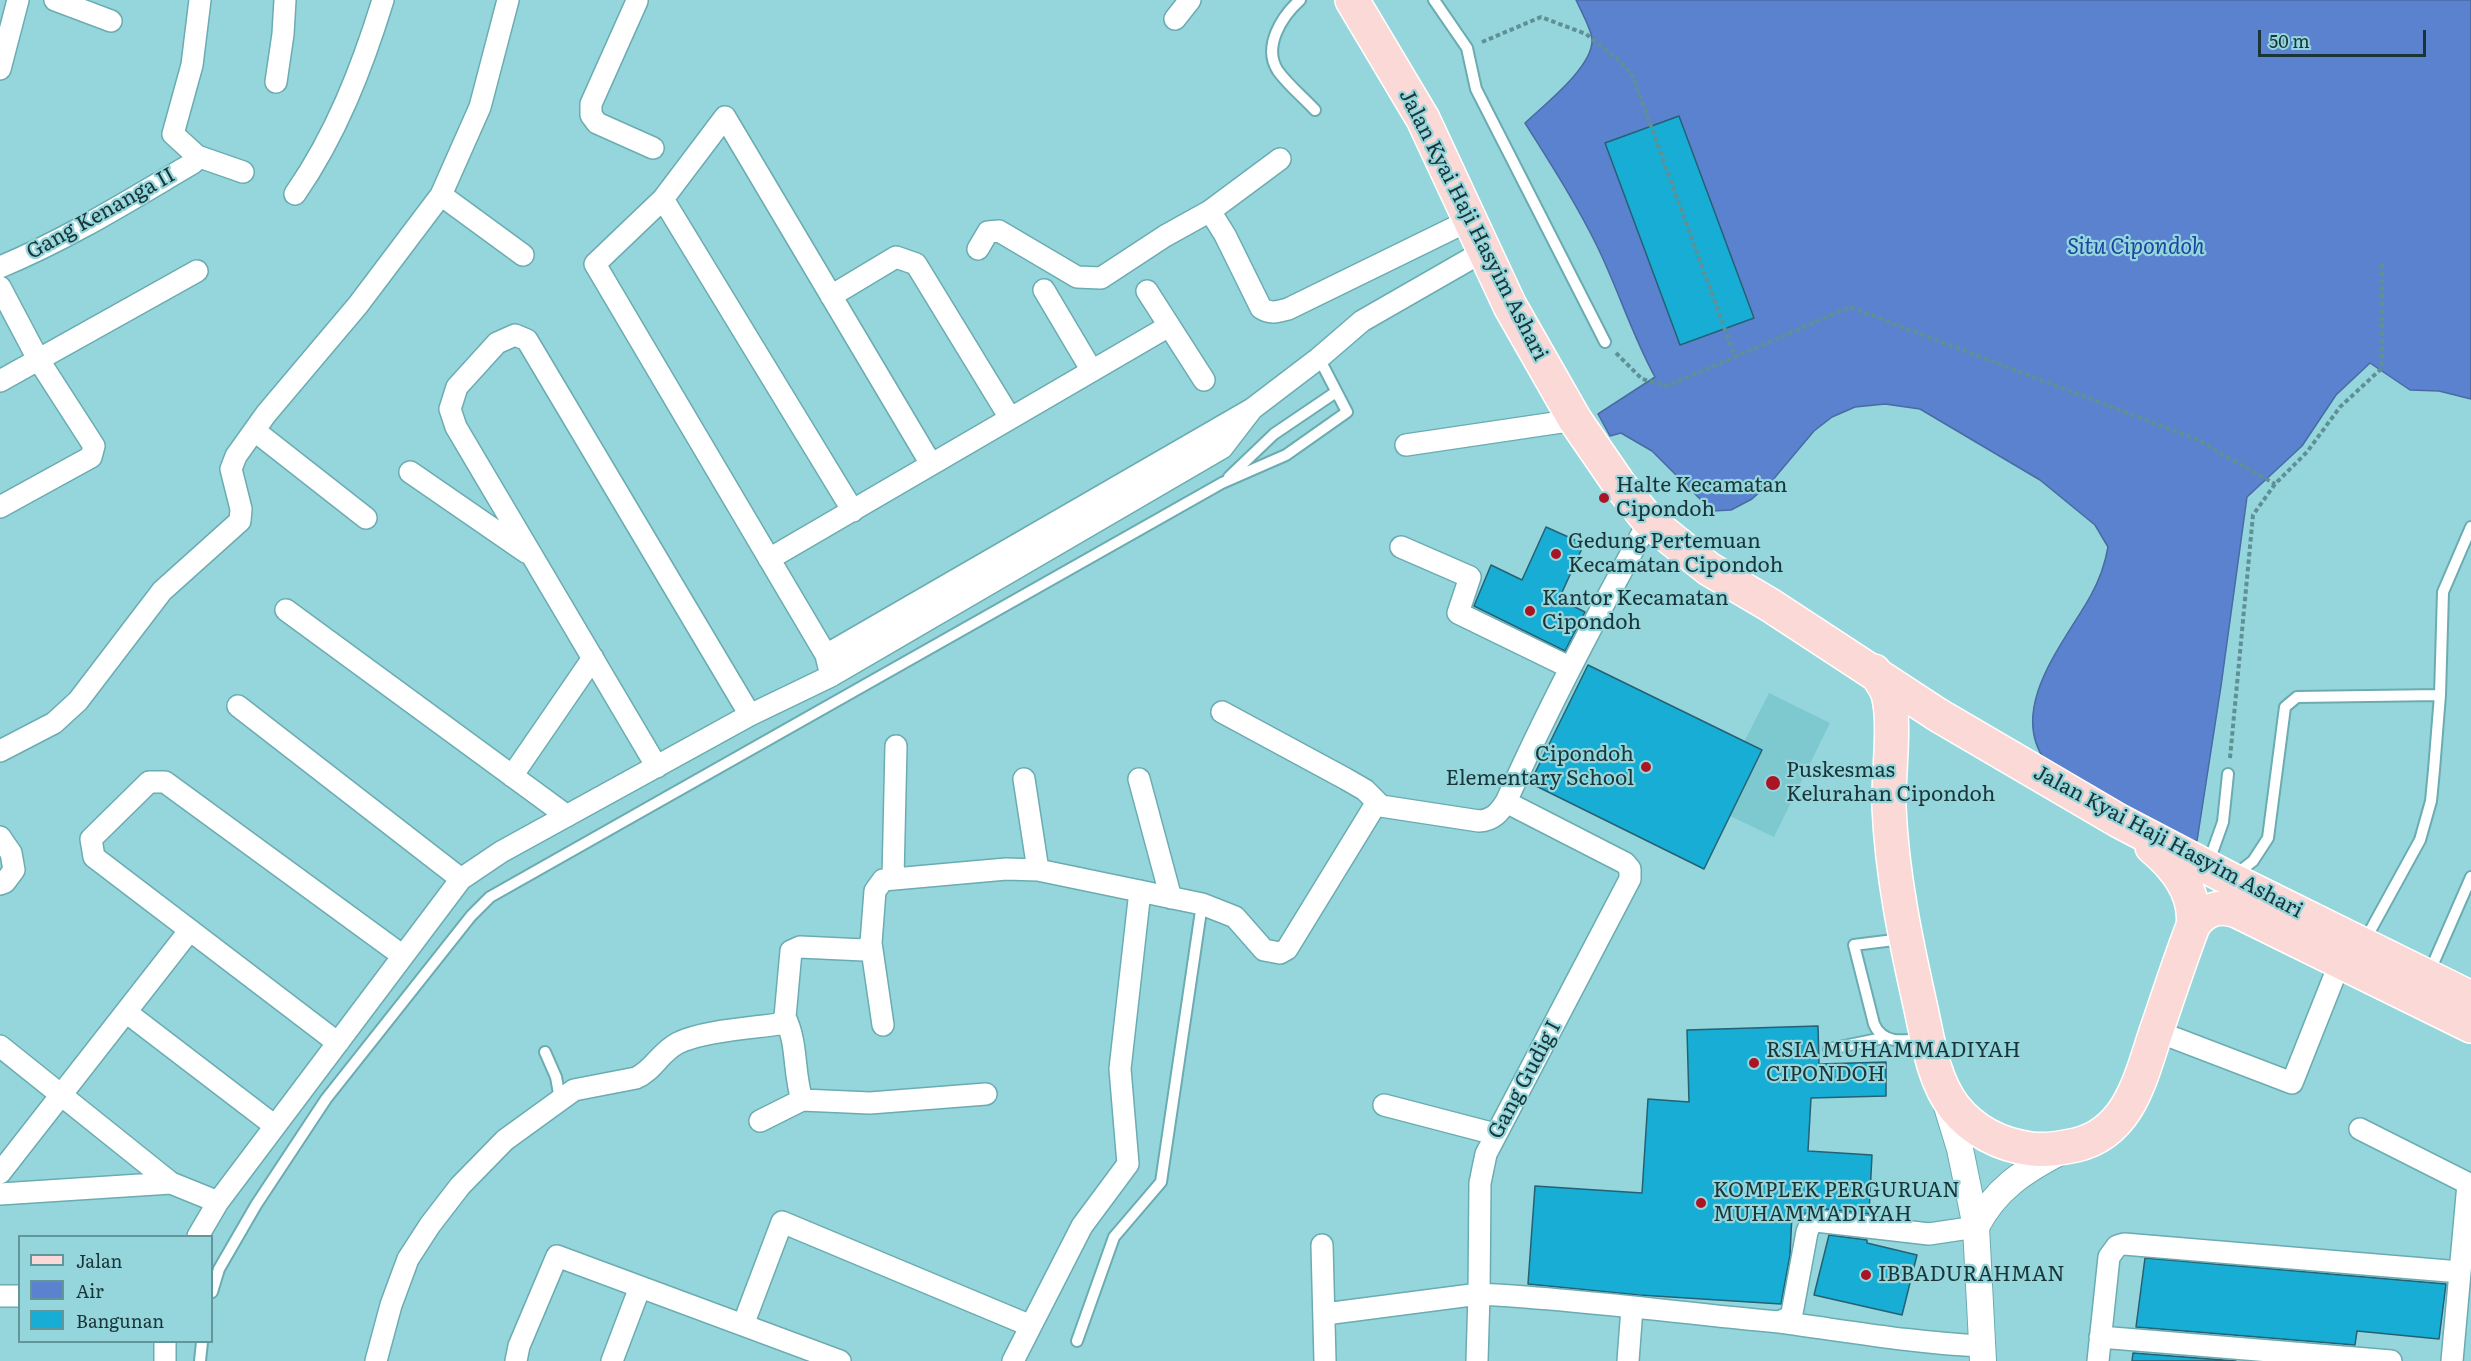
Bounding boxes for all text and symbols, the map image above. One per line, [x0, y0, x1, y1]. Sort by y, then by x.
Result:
scale bar [2261, 18, 2429, 56]
text: 50 m [2269, 27, 2310, 54]
street label: Jalan Kyai Haji Hasyim Ashari [1393, 85, 1553, 365]
street label: Gang Kenanga II [22, 163, 180, 265]
water label: Situ Cipondoh [2067, 235, 2205, 261]
place label: Halte Kecamatan Cipondoh [1616, 473, 1787, 523]
marker: Halte Kecamatan Cipondoh [1597, 491, 1611, 505]
place label: Gedung Pertemuan Kecamatan Cipondoh [1568, 529, 1783, 579]
marker: Gedung Pertemuan Kecamatan Cipondoh [1549, 547, 1563, 561]
place label: Kantor Kecamatan Cipondoh [1542, 586, 1729, 636]
marker: Kantor Kecamatan Cipondoh [1523, 604, 1537, 618]
place label: Cipondoh Elementary School [1445, 742, 1634, 792]
place label: Puskesmas Kelurahan Cipondoh [1786, 758, 1995, 808]
marker: Cipondoh Elementary School [1639, 760, 1653, 774]
street label: Jalan Kyai Haji Hasyim Ashari [2029, 760, 2307, 924]
marker: Puskesmas Kelurahan Cipondoh [1764, 774, 1782, 792]
street label: Gang Gudig I [1483, 1017, 1567, 1143]
place label: RSIA MUHAMMADIYAH CIPONDOH [1766, 1038, 2021, 1088]
marker: RSIA MUHAMMADIYAH CIPONDOH [1747, 1056, 1761, 1070]
place label: KOMPLEK PERGURUAN MUHAMMADIYAH [1713, 1178, 1960, 1228]
marker: KOMPLEK PERGURUAN MUHAMMADIYAH [1694, 1196, 1708, 1210]
legend [18, 1235, 213, 1343]
text: Jalan [76, 1247, 122, 1274]
place label: IBBADURAHMAN [1878, 1262, 2065, 1288]
marker: IBBADURAHMAN [1859, 1268, 1873, 1282]
text: Air [76, 1277, 104, 1304]
text: Bangunan [76, 1307, 164, 1334]

